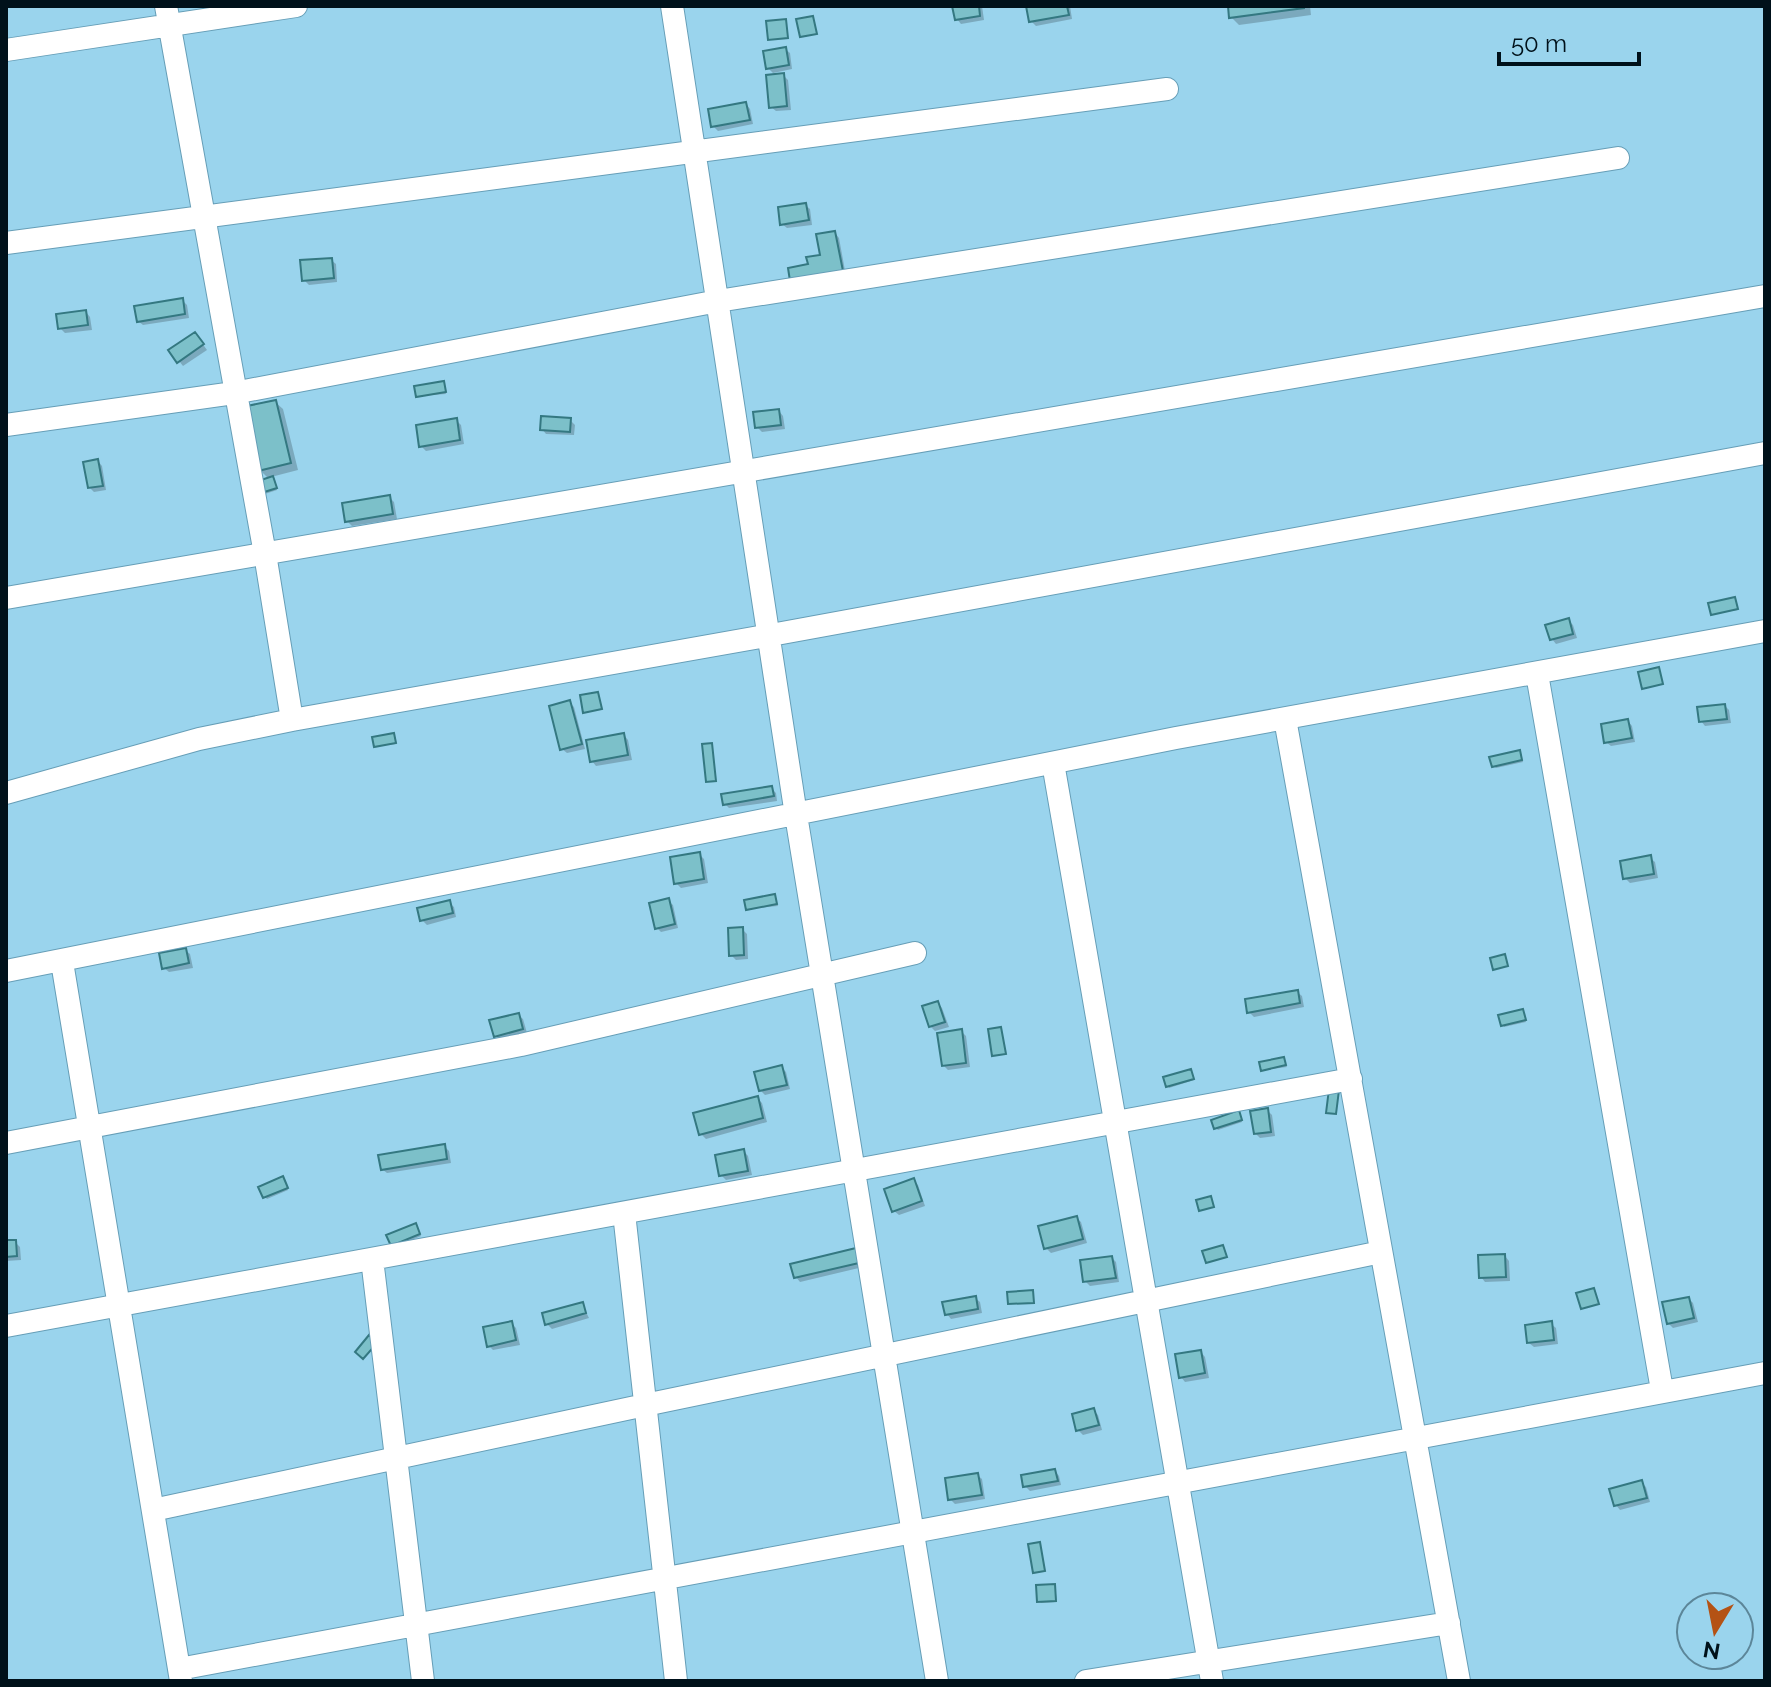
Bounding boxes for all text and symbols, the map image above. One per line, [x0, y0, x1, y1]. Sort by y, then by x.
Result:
scale bar [1499, 16, 1639, 66]
text: 50 m [1511, 29, 1567, 58]
north arrow [1675, 1591, 1755, 1671]
text: N [1701, 1636, 1722, 1665]

